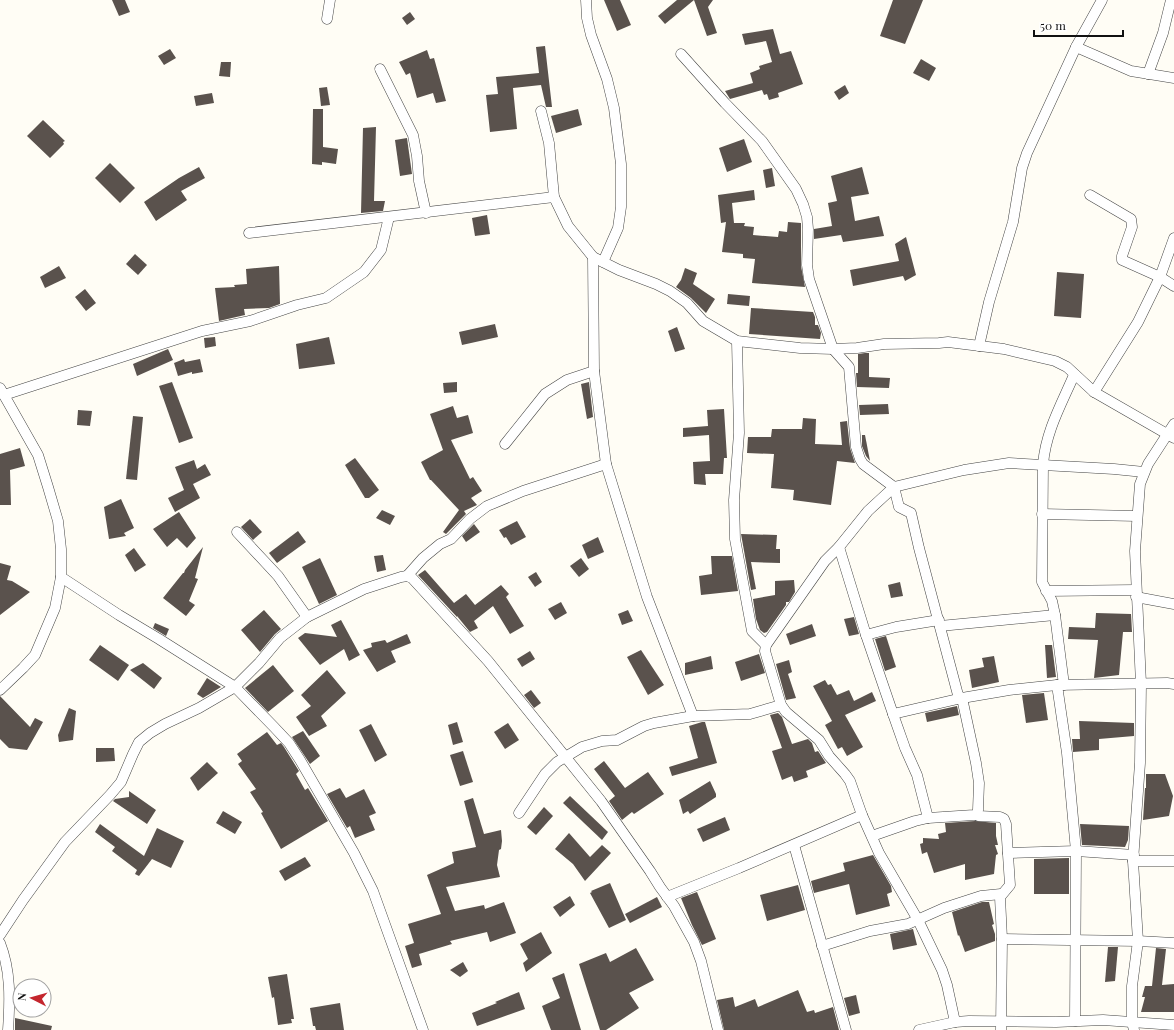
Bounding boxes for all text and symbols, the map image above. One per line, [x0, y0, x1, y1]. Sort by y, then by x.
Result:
scale bar [1034, 12, 1123, 38]
text: 50 m [1040, 17, 1066, 33]
north arrow [12, 978, 52, 1018]
text: N [14, 992, 29, 1002]

